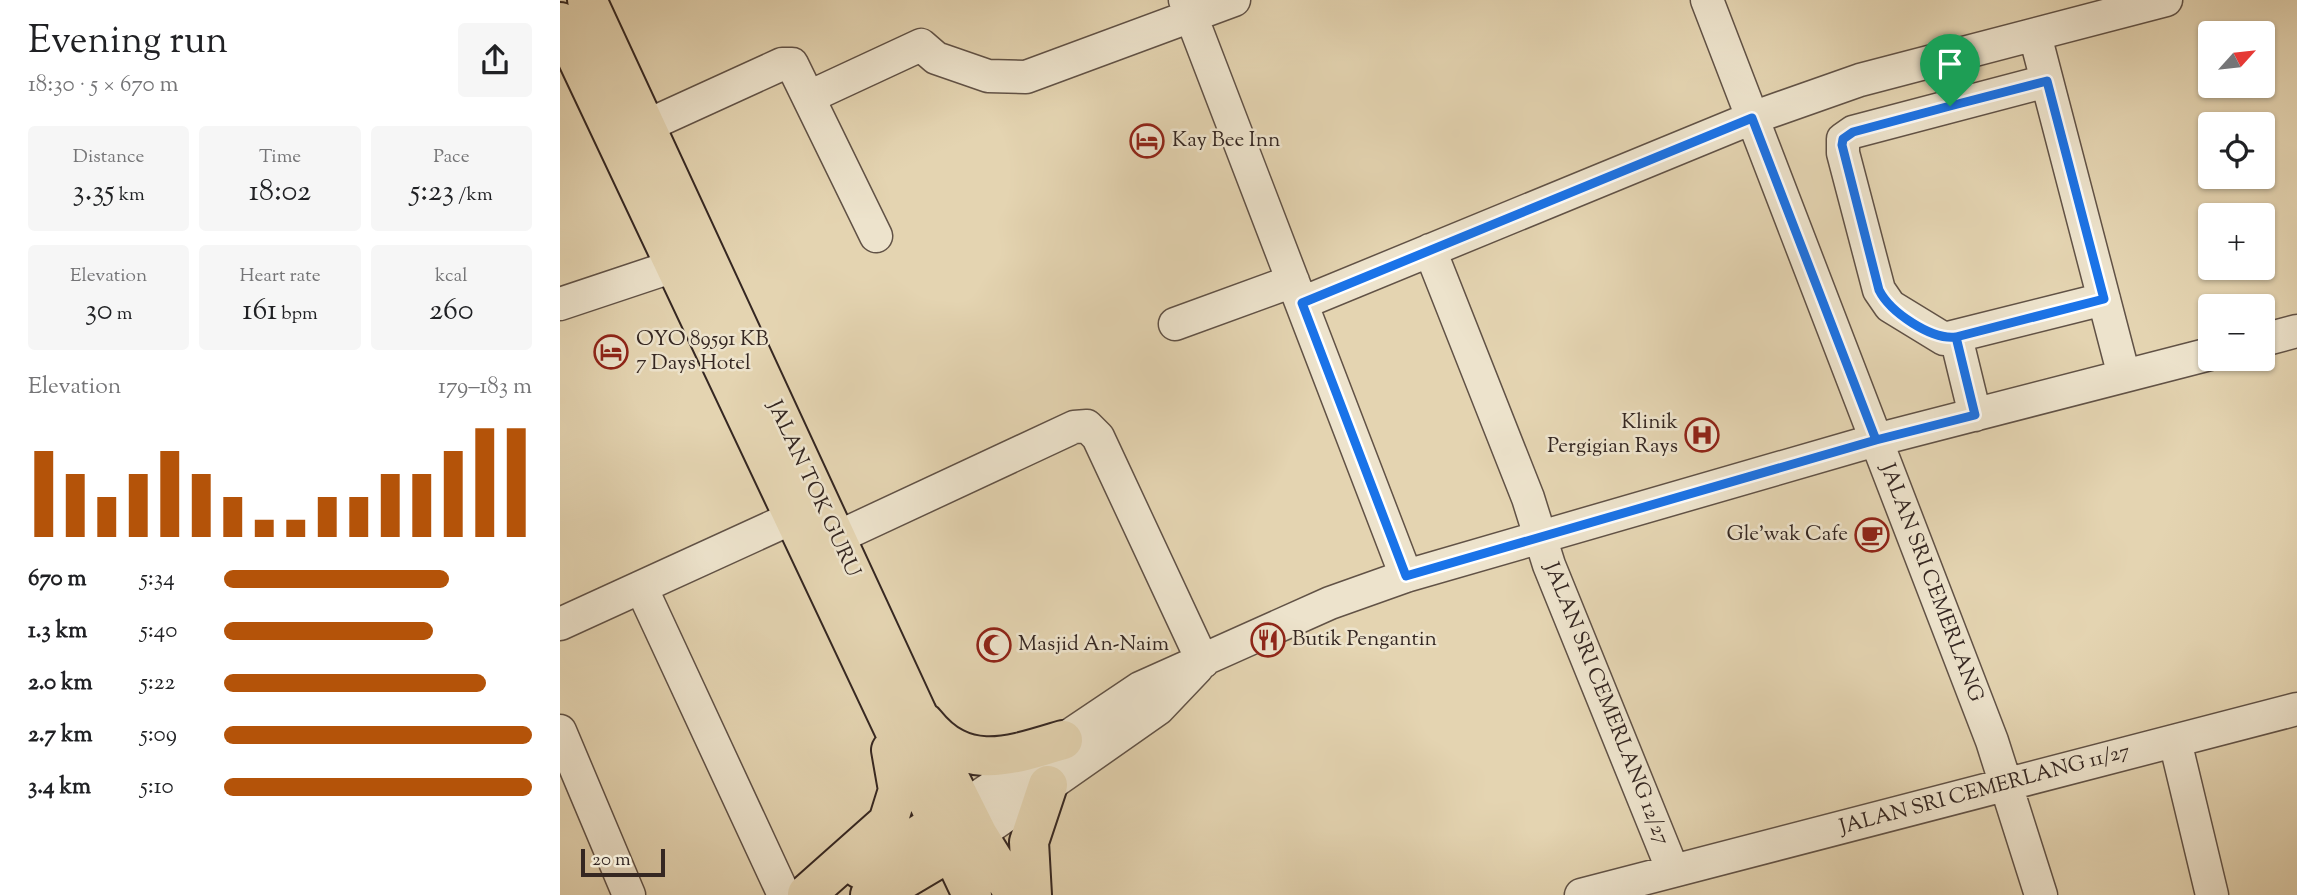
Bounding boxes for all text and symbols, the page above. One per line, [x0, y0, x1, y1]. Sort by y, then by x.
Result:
text: Evening run [28, 16, 228, 70]
north arrow [2198, 21, 2275, 98]
map controls [2198, 21, 2275, 371]
button: share [458, 23, 532, 97]
pin [1920, 34, 1980, 106]
icon: arrive [1931, 45, 1969, 83]
text: 18:30 · 5 × 670 m [28, 69, 179, 102]
button: locate [2198, 112, 2275, 189]
hotel icon: Kay Bee Inn [1128, 122, 1166, 160]
place label: Kay Bee Inn [1172, 126, 1281, 156]
text: Distance [73, 144, 144, 171]
text: Time [259, 144, 301, 171]
text: Pace [433, 144, 470, 171]
text: 3.35 [73, 171, 115, 214]
text: 18:02 [249, 171, 311, 214]
text: 5:23 [410, 171, 454, 214]
text: km [115, 182, 145, 209]
text: /km [454, 182, 493, 209]
button: + [2198, 203, 2275, 280]
text: Elevation [70, 263, 147, 290]
text: Heart rate [239, 263, 321, 290]
text: kcal [435, 263, 468, 290]
text: 30 [85, 290, 113, 333]
text: 161 [242, 290, 277, 333]
text: 260 [429, 290, 474, 333]
button: − [2198, 294, 2275, 371]
text: m [113, 301, 132, 328]
text: bpm [277, 301, 318, 328]
place label: OYO 89591 KB 7 Days Hotel [636, 325, 768, 379]
hotel icon: OYO 89591 KB 7 Days Hotel [592, 333, 630, 371]
text: Elevation [28, 371, 121, 404]
text: 179–183 m [438, 371, 532, 404]
street label: JALAN TOK GURU [758, 395, 867, 582]
place label: Klinik Pergigian Rays [1547, 408, 1679, 462]
hospital icon: Klinik Pergigian Rays [1683, 416, 1721, 454]
street label: JALAN SRI CEMERLANG [1871, 458, 1990, 707]
cafe icon: Gle'wak Cafe [1853, 516, 1891, 554]
place label: Gle'wak Cafe [1727, 520, 1848, 550]
street label: JALAN SRI CEMERLANG 12/27 [1535, 557, 1677, 850]
text: 670 m [28, 563, 87, 596]
text: 5:34 [140, 563, 175, 596]
text: 1.3 km [28, 615, 87, 648]
text: 5:40 [140, 615, 177, 648]
restaurant icon: Butik Pengantin [1249, 621, 1287, 659]
place label: Butik Pengantin [1292, 625, 1437, 655]
mosque icon: Masjid An-Naim [975, 626, 1013, 664]
place label: Masjid An-Naim [1018, 630, 1169, 660]
text: 2.0 km [28, 667, 93, 700]
text: 5:22 [140, 667, 175, 700]
text: 2.7 km [28, 719, 93, 752]
text: 5:09 [140, 719, 177, 752]
street label: JALAN SRI CEMERLANG 11/27 [1835, 737, 2134, 844]
text: 3.4 km [28, 771, 91, 804]
text: 5:10 [140, 771, 174, 804]
scale bar [581, 846, 665, 878]
text: 20 m [592, 847, 631, 874]

